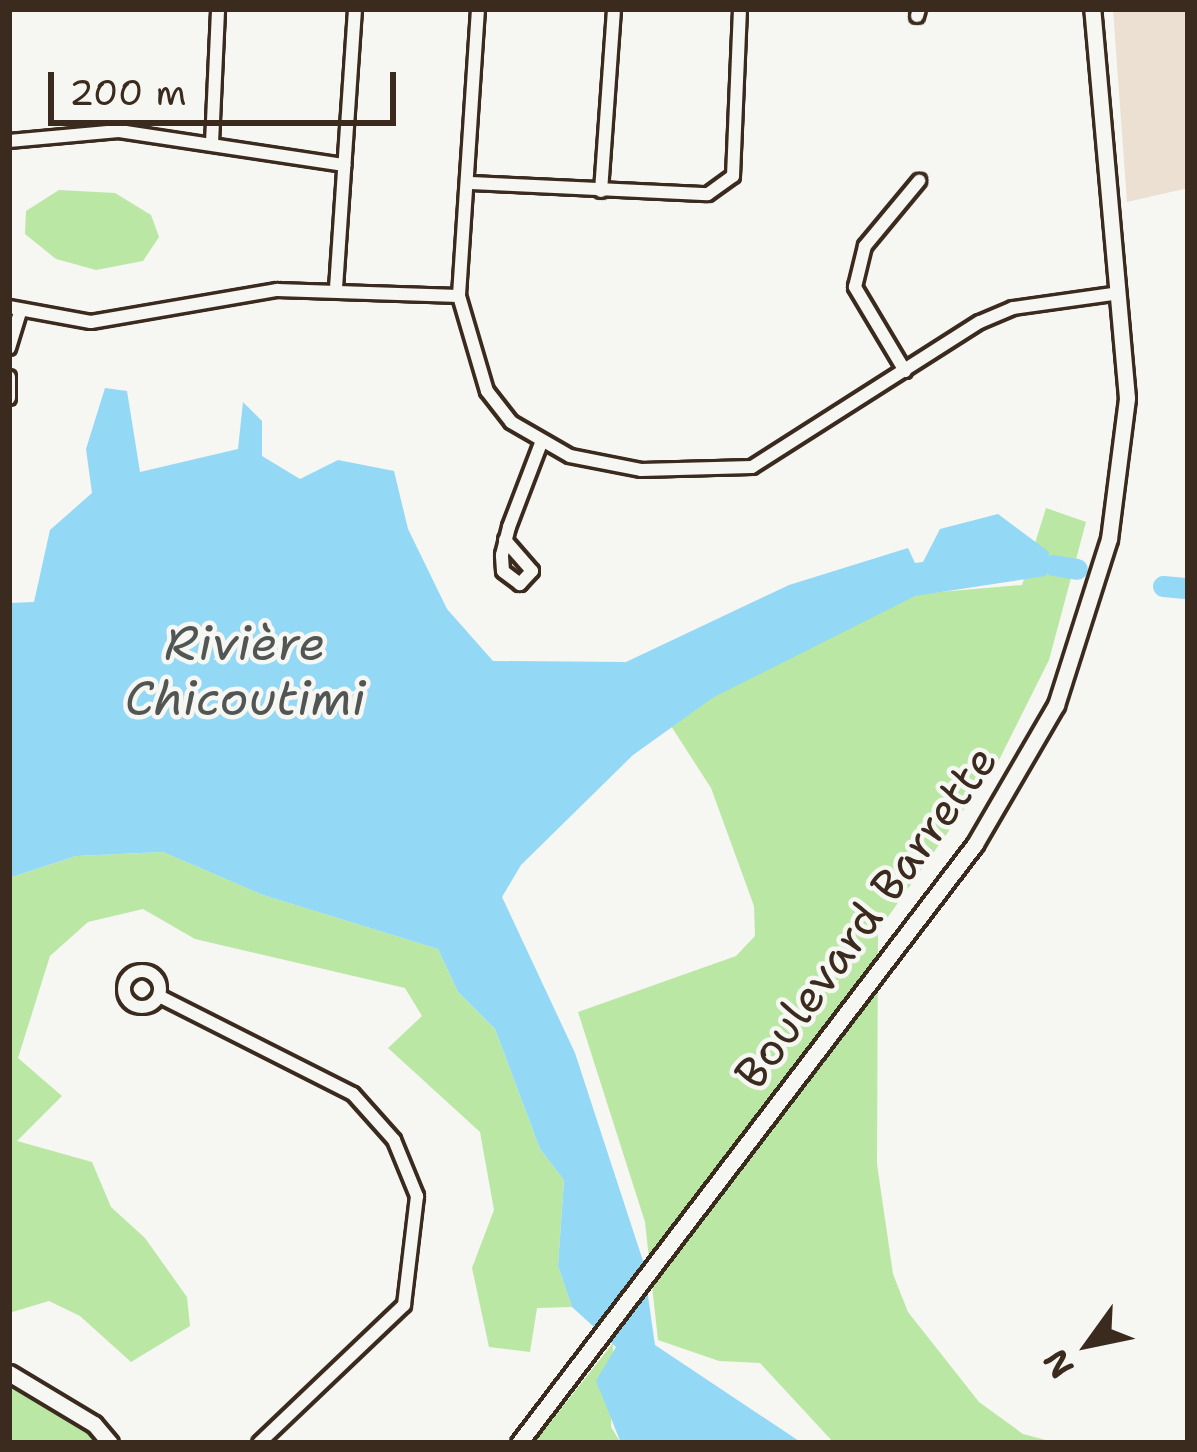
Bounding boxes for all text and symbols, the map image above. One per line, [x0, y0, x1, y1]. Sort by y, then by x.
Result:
scale bar [54, 48, 402, 122]
text: 200 m [69, 68, 186, 117]
water label: Rivière Chicoutimi [124, 614, 366, 727]
street label: Boulevard Barrette [723, 735, 1009, 1099]
north arrow [1029, 1284, 1149, 1404]
text: N [1032, 1341, 1084, 1387]

